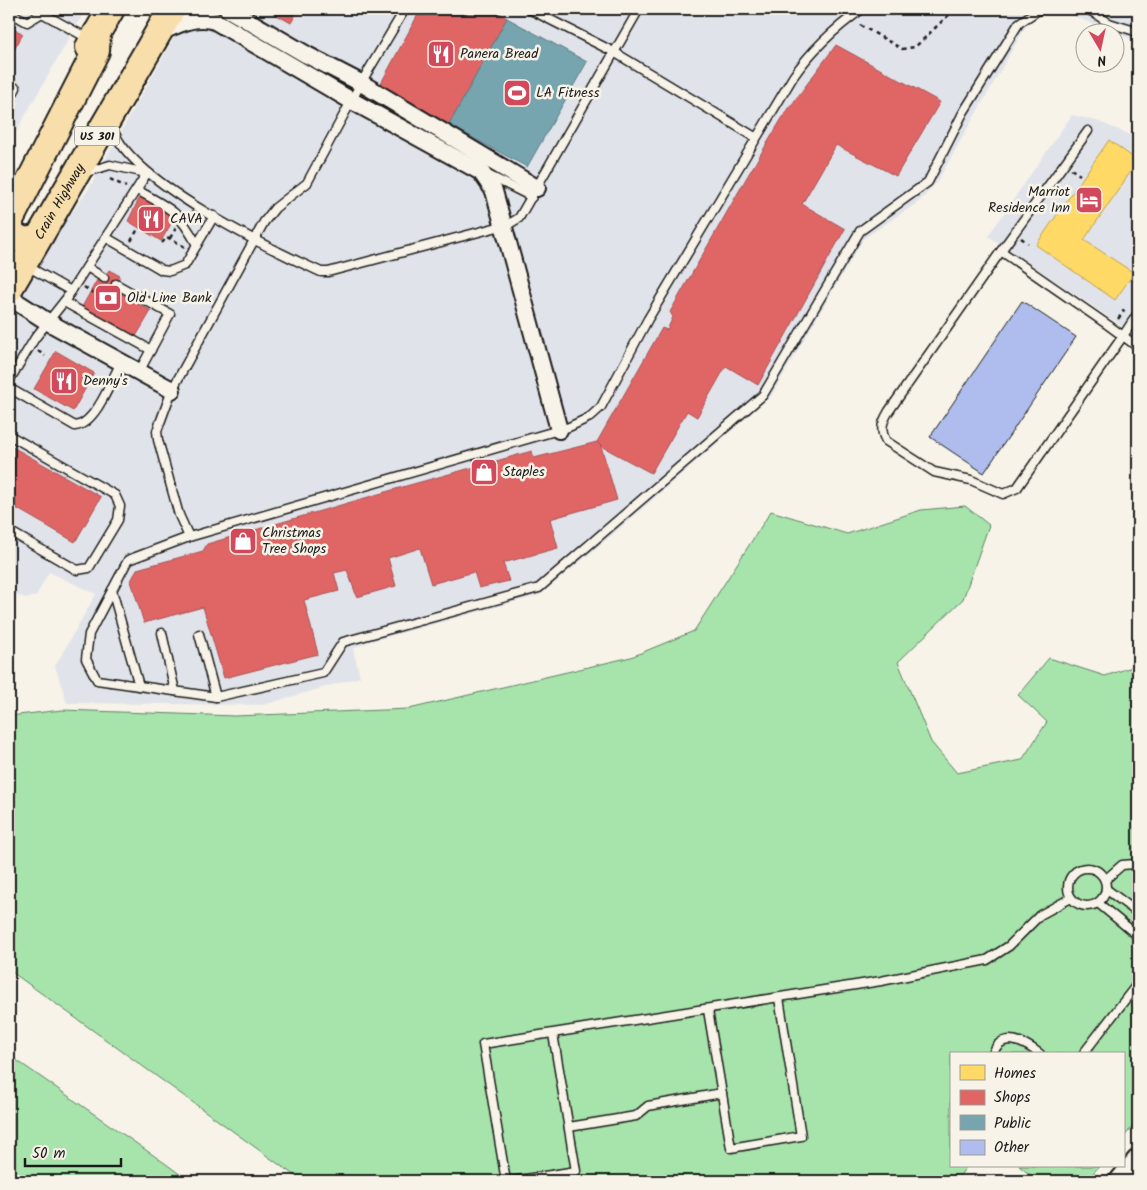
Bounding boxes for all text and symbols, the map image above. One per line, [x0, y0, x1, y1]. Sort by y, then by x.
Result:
north arrow [1074, 22, 1124, 72]
restaurant icon: Panera Bread [426, 39, 456, 69]
place label: Panera Bread [460, 43, 539, 65]
text: N [1096, 48, 1108, 71]
sports icon: LA Fitness [502, 78, 532, 108]
place label: LA Fitness [536, 82, 600, 104]
road number: US 301 [74, 126, 120, 146]
street label: Crain Highway [29, 159, 91, 244]
place label: Marriot Residence Inn [988, 181, 1071, 219]
hotel icon: Marriot Residence Inn [1074, 185, 1104, 215]
restaurant icon: CAVA [136, 204, 166, 234]
place label: CAVA [170, 208, 203, 230]
bank icon: Old Line Bank [93, 283, 123, 313]
place label: Old Line Bank [127, 287, 212, 309]
restaurant icon: Denny's [49, 366, 79, 396]
place label: Denny's [83, 370, 128, 392]
shop icon: Staples [469, 457, 499, 487]
place label: Staples [503, 461, 545, 483]
place label: Christmas Tree Shops [262, 522, 326, 560]
shop icon: Christmas Tree Shops [228, 526, 258, 556]
legend [950, 1052, 1124, 1168]
text: Homes [994, 1062, 1037, 1086]
text: Shops [994, 1086, 1031, 1110]
text: Public [994, 1112, 1031, 1136]
scale bar [25, 1135, 121, 1167]
text: Other [994, 1136, 1030, 1160]
text: 50 m [32, 1142, 66, 1166]

